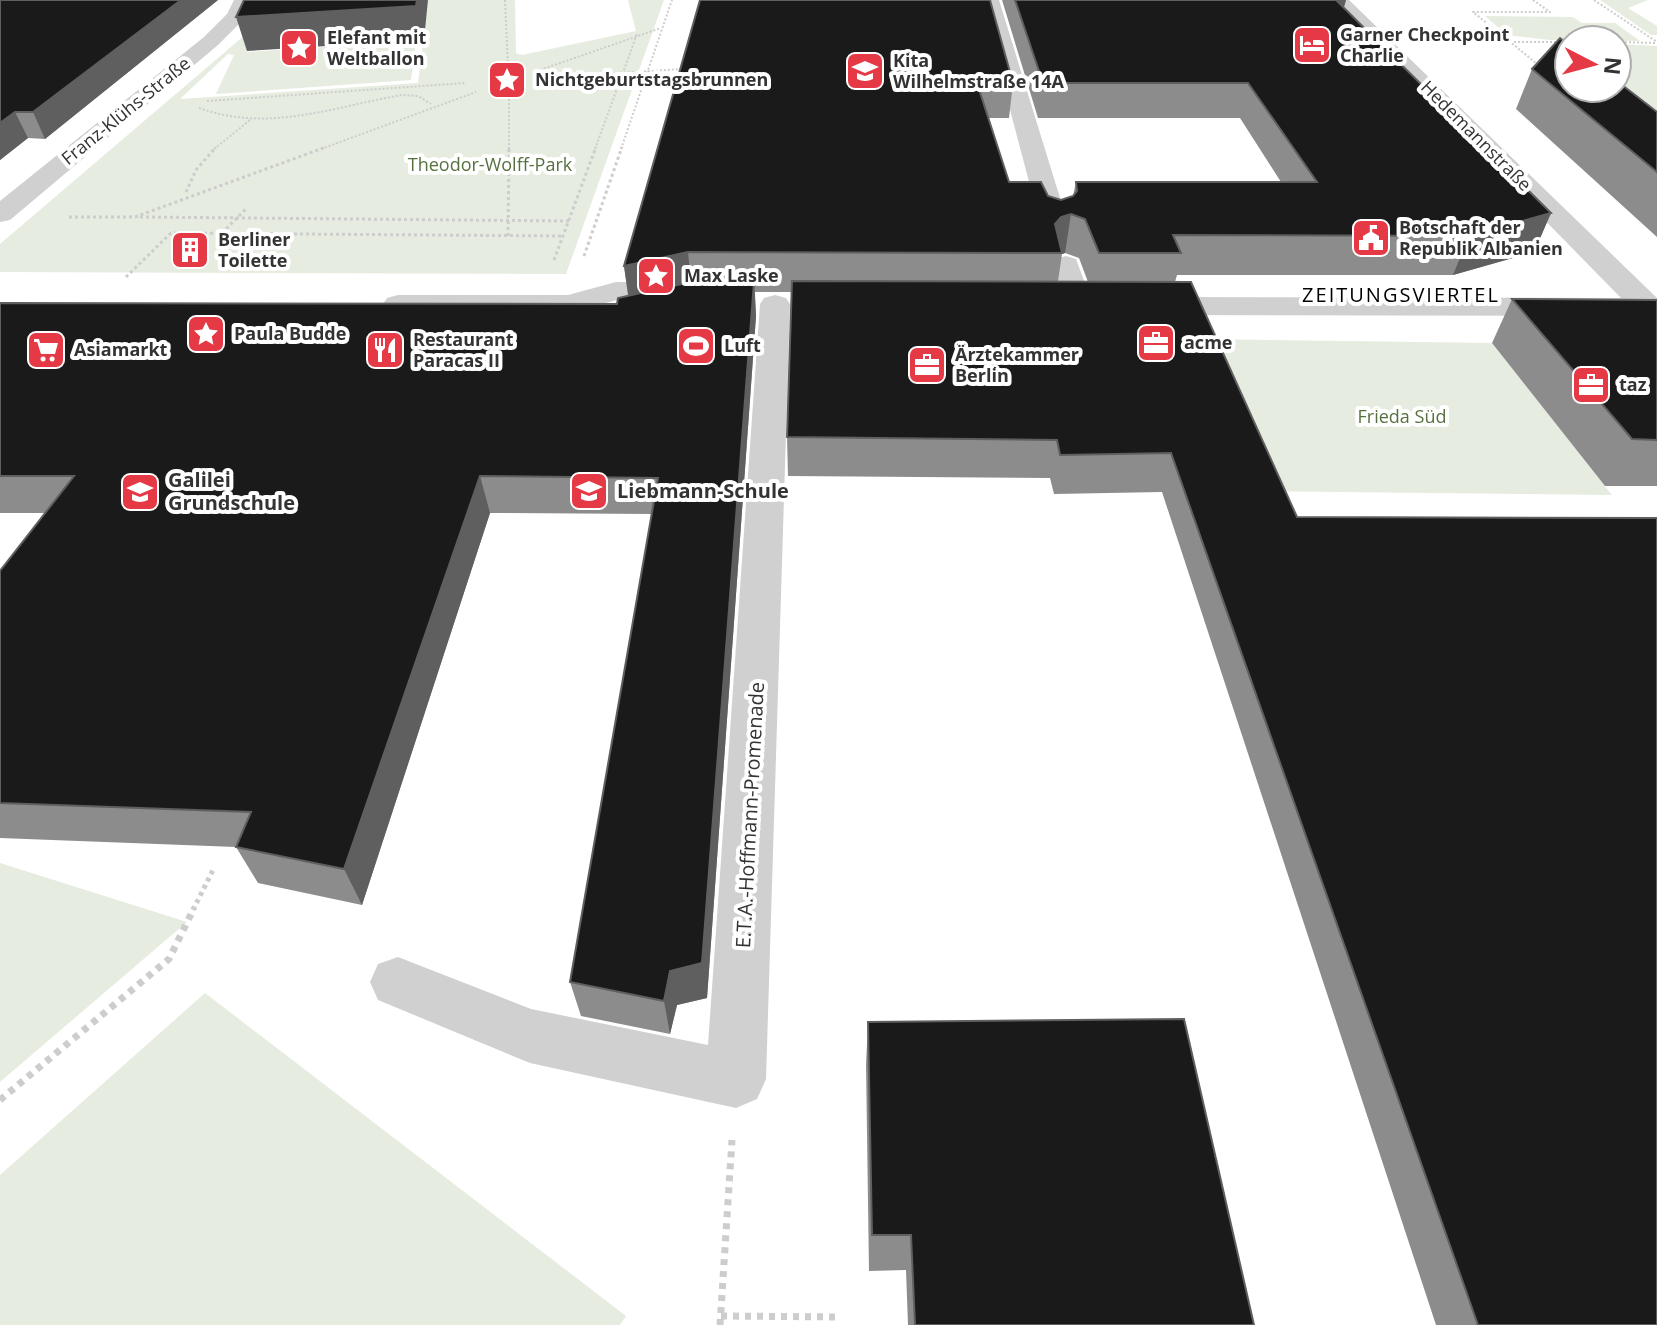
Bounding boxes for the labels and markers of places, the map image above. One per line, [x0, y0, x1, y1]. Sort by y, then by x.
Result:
place label: Garner Checkpoint Charlie [1340, 22, 1510, 67]
hotel icon: Garner Checkpoint Charlie [1291, 24, 1333, 66]
place label: Elefant mit Weltballon [327, 25, 427, 70]
place icon: Elefant mit Weltballon [278, 27, 320, 69]
place label: Kita Wilhelmstraße 14A [893, 48, 1065, 93]
school or university icon: Kita Wilhelmstraße 14A [844, 50, 886, 92]
place icon: Nichtgeburtstagsbrunnen [486, 59, 528, 101]
place label: Nichtgeburtstagsbrunnen [535, 67, 768, 91]
place label: Botschaft der Republik Albanien [1399, 215, 1563, 260]
public building icon: Botschaft der Republik Albanien [1350, 217, 1392, 259]
place label: Berliner Toilette [218, 227, 291, 272]
building icon: Berliner Toilette [169, 229, 211, 271]
place icon: Max Laske [635, 255, 677, 297]
place label: Max Laske [684, 263, 779, 287]
place icon: Paula Budde [185, 313, 227, 355]
place label: Paula Budde [234, 321, 346, 345]
office icon: acme [1135, 322, 1177, 364]
sports icon: Luft [675, 325, 717, 367]
place label: Restaurant Paracas II [413, 327, 514, 372]
supermarket icon: Asiamarkt [25, 329, 67, 371]
restaurant icon: Restaurant Paracas II [364, 329, 406, 371]
place label: acme [1184, 330, 1232, 354]
place label: Luft [724, 333, 761, 357]
place label: Asiamarkt [74, 337, 168, 361]
place label: Ärztekammer Berlin [955, 342, 1079, 387]
office icon: Ärztekammer Berlin [906, 344, 948, 386]
office icon: taz [1570, 364, 1612, 406]
place label: taz [1619, 372, 1647, 396]
place label: Galilei Grundschule [168, 466, 295, 516]
school or university icon: Liebmann-Schule [568, 470, 610, 512]
school or university icon: Galilei Grundschule [119, 471, 161, 513]
place label: Liebmann-Schule [617, 477, 789, 504]

